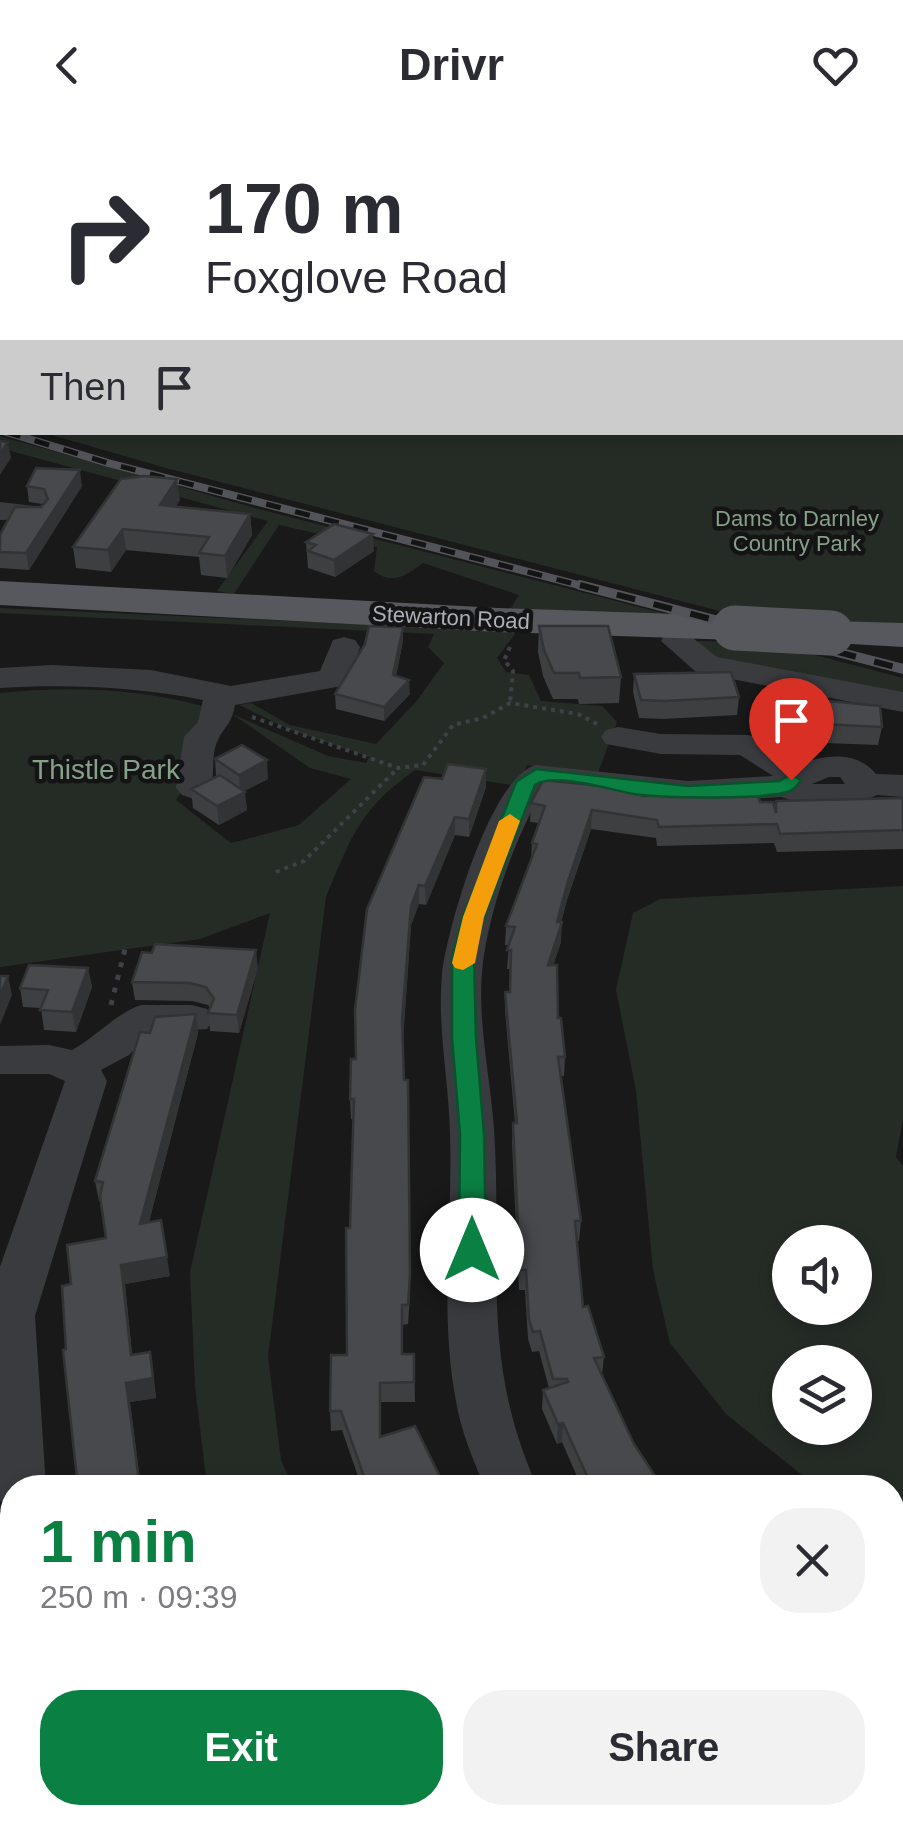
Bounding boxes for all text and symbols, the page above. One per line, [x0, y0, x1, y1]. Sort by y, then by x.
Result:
icon: back [40, 38, 95, 93]
icon: heart [808, 38, 863, 93]
text: Drivr [399, 39, 504, 90]
icon: right [40, 170, 170, 300]
text: 170 m [205, 170, 403, 248]
text: Foxglove Road [205, 252, 508, 303]
icon: arrive [147, 360, 202, 415]
text: Then [40, 366, 127, 408]
park label: Dams to Darnley Country Park [715, 506, 879, 556]
street label: Stewarton Road [372, 601, 530, 634]
pin [749, 678, 834, 781]
icon: arrive [764, 693, 819, 748]
park label: Thistle Park [32, 754, 181, 785]
position arrow [420, 1198, 524, 1302]
map controls [772, 1225, 872, 1445]
button: sound [772, 1225, 872, 1325]
button: layers [772, 1345, 872, 1445]
text: 1 min [40, 1508, 197, 1575]
button: close [760, 1508, 865, 1613]
text: 250 m · 09:39 [40, 1579, 237, 1615]
button: Exit [40, 1690, 443, 1805]
button: Share [463, 1690, 865, 1805]

